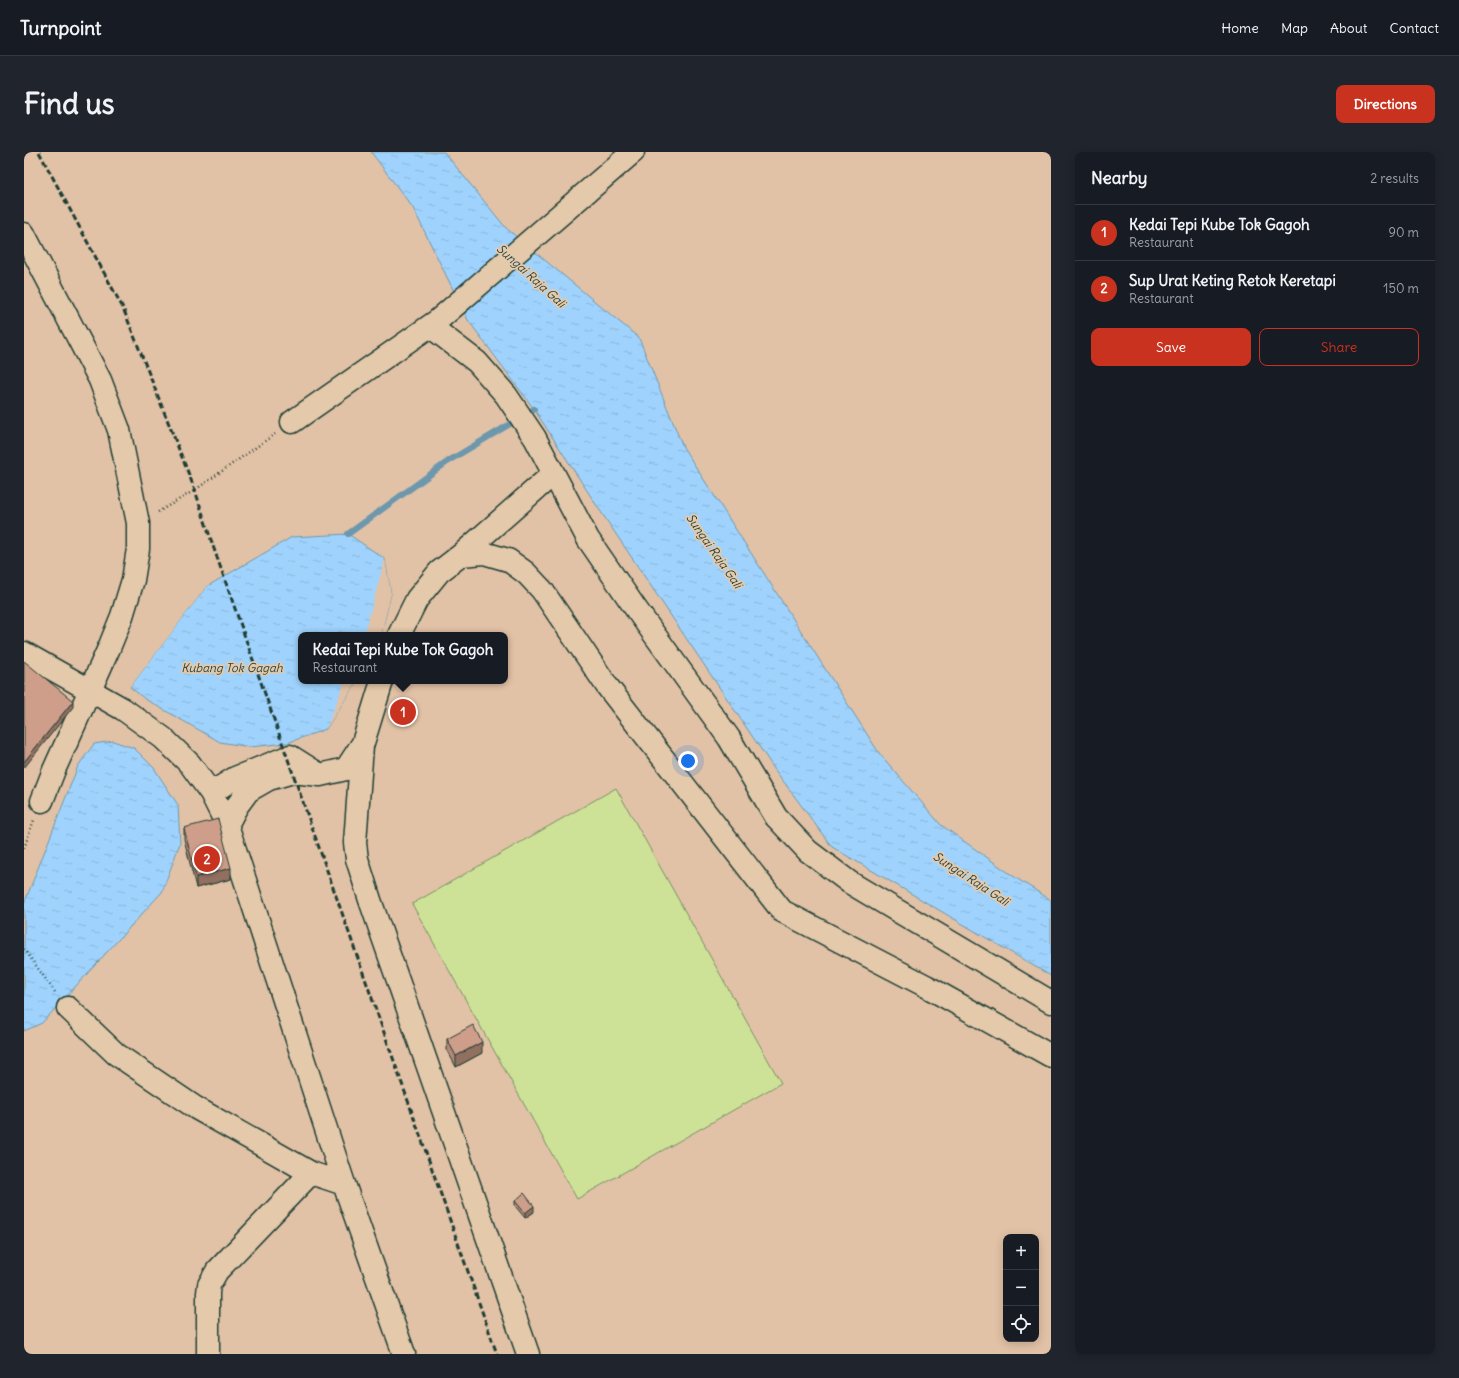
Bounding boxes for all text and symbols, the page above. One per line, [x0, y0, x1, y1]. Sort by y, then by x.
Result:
text: Turnpoint [20, 16, 101, 40]
text: Home [1221, 19, 1259, 37]
text: Map [1281, 19, 1308, 37]
text: About [1330, 19, 1368, 37]
text: Contact [1390, 19, 1439, 37]
button: Directions [1336, 85, 1435, 123]
text: Find us [24, 86, 115, 122]
text: Nearby [1091, 167, 1147, 189]
text: 2 results [1370, 170, 1419, 187]
text: Kedai Tepi Kube Tok Gagoh [1129, 215, 1310, 234]
text: 1 [1101, 224, 1107, 241]
text: 90 m [1388, 224, 1419, 241]
text: Restaurant [1129, 234, 1194, 251]
water label: Sungai Raja Gali [494, 241, 570, 311]
text: Sup Urat Keting Retok Keretapi [1129, 271, 1336, 290]
text: 2 [1100, 280, 1108, 297]
text: 150 m [1383, 280, 1419, 297]
text: Restaurant [1129, 290, 1194, 307]
button: Save [1091, 328, 1251, 366]
button: Share [1259, 328, 1419, 366]
water label: Sungai Raja Gali [683, 511, 746, 592]
popup [298, 632, 508, 684]
text: Kedai Tepi Kube Tok Gagoh [313, 640, 493, 659]
text: Restaurant [313, 659, 377, 676]
water label: Kubang Tok Gagah [181, 660, 284, 675]
pin: 1 [390, 697, 416, 727]
your location [678, 751, 698, 771]
pin: 2 [194, 844, 220, 874]
water label: Sungai Raja Gali [931, 848, 1013, 909]
map controls [1003, 1234, 1039, 1342]
button: + [1003, 1234, 1039, 1270]
button: − [1003, 1270, 1039, 1306]
button: locate [1003, 1306, 1039, 1342]

